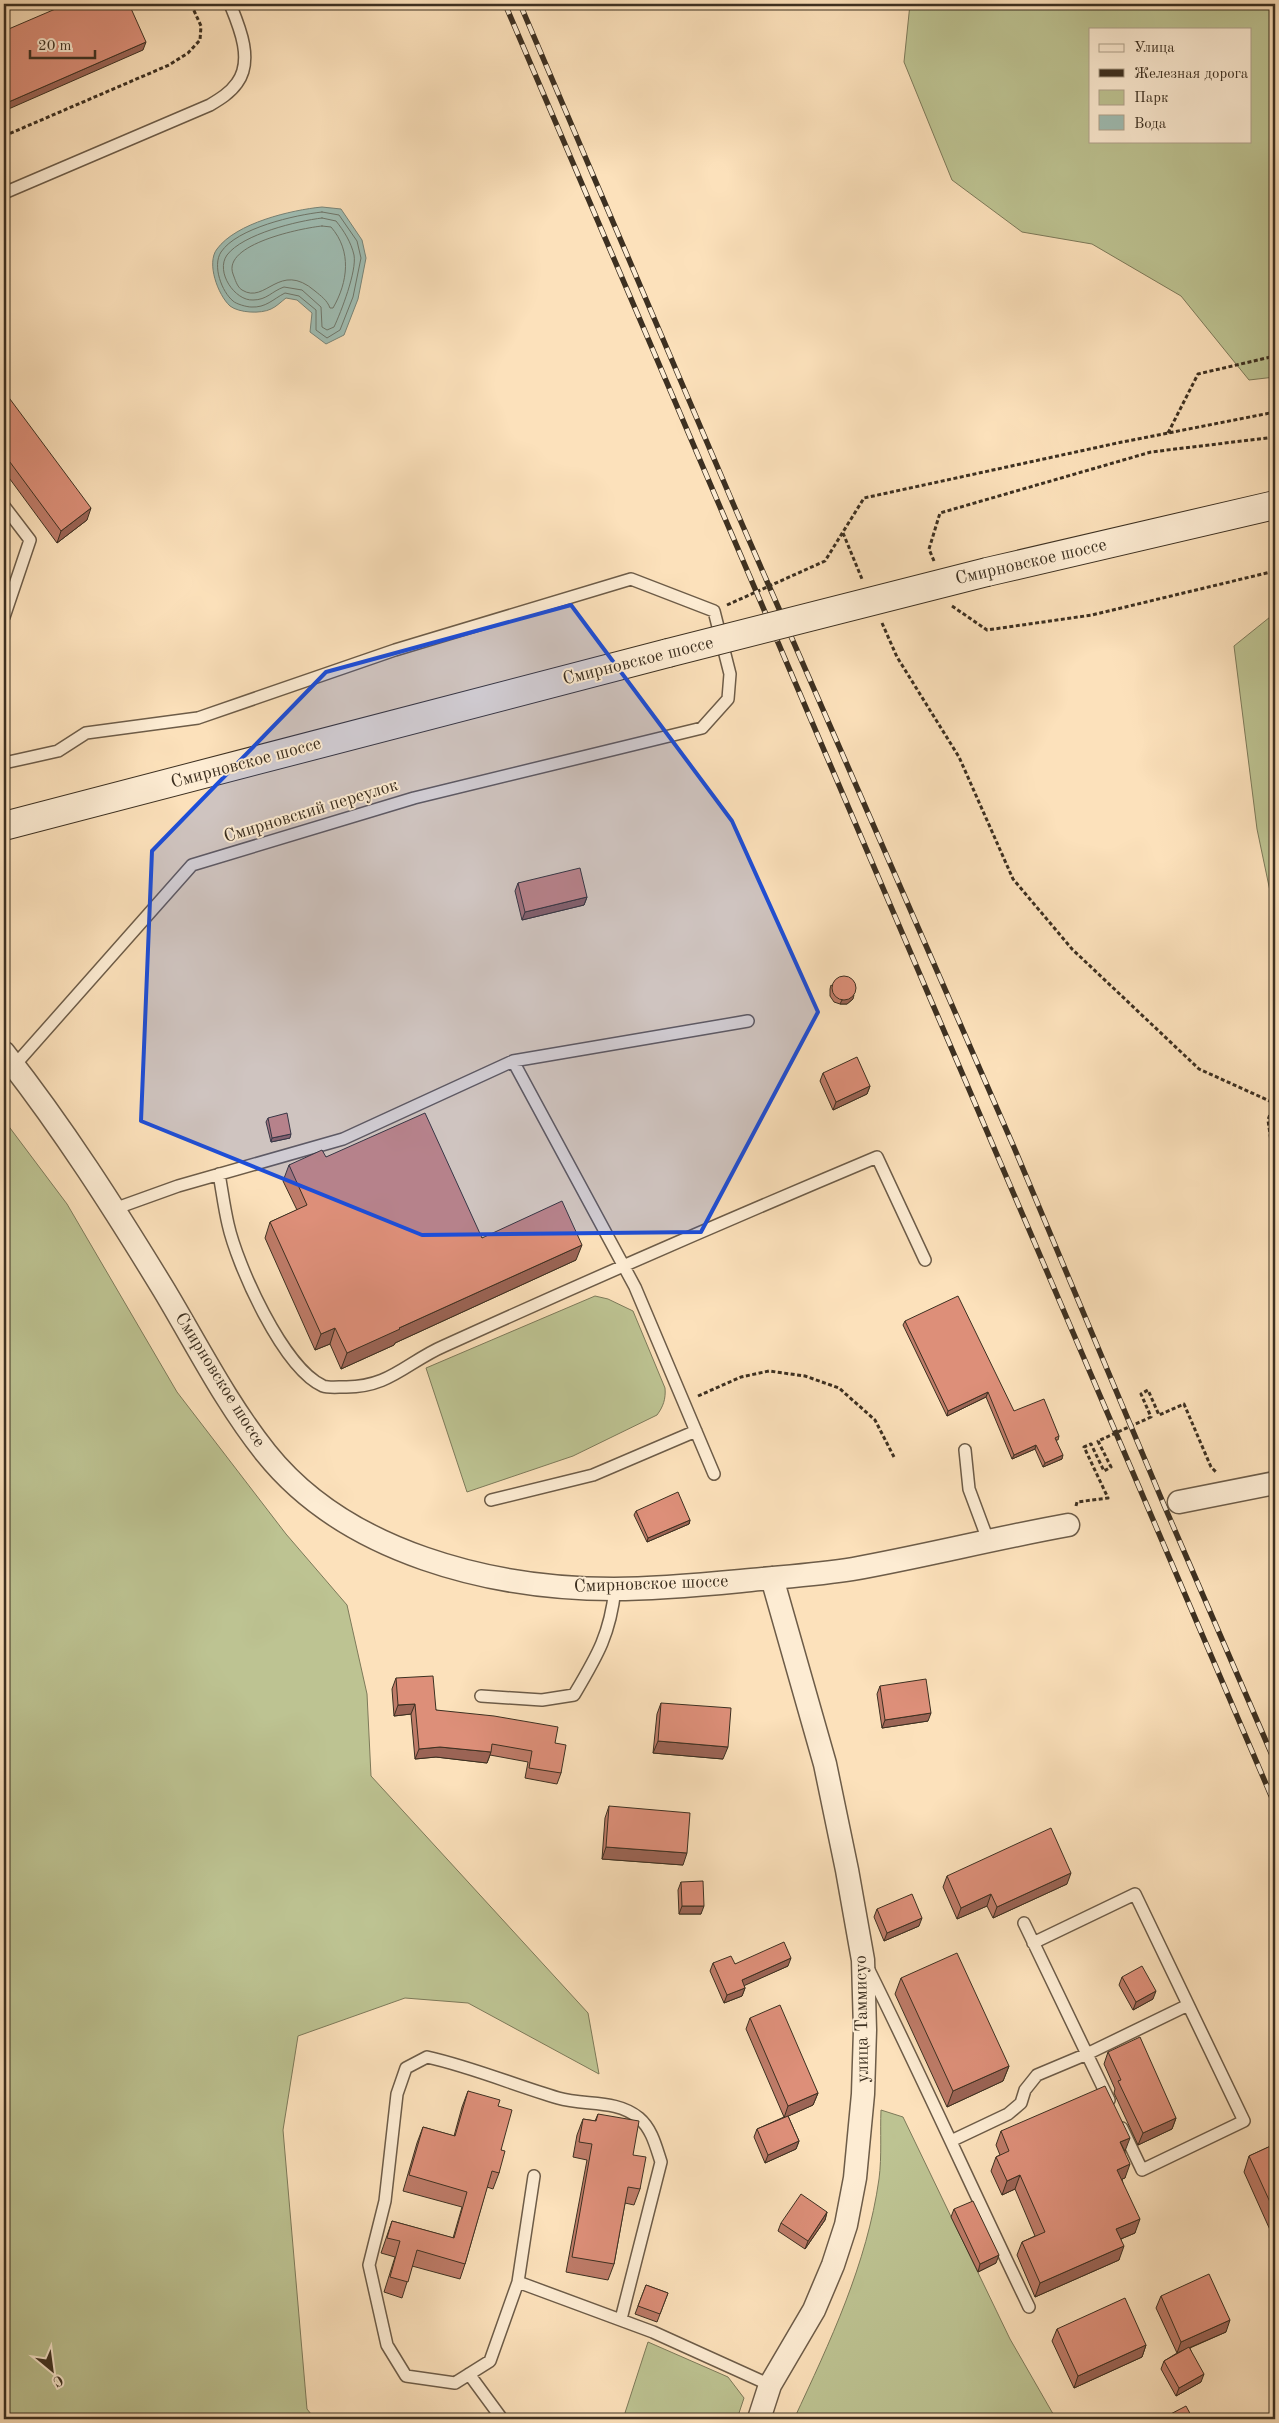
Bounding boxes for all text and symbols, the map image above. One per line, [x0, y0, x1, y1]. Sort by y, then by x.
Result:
scale bar [30, 28, 95, 60]
legend [1089, 28, 1252, 142]
text: 20 m [38, 39, 72, 54]
text: Улица [1134, 41, 1175, 56]
text: Железная дорога [1134, 67, 1249, 82]
text: Парк [1134, 91, 1169, 106]
text: Вода [1134, 117, 1167, 132]
street label: Смирновское шоссе [954, 536, 1108, 588]
street label: Смирновское шоссе [561, 634, 715, 688]
street label: Смирновское шоссе [169, 734, 323, 792]
street label: Смирновский переулок [222, 776, 400, 846]
street label: Смирновское шоссе [171, 1310, 269, 1450]
street label: Смирновское шоссе [573, 1572, 729, 1596]
street label: улица Таммисуо [852, 1955, 872, 2083]
north arrow [28, 2346, 78, 2396]
text: С [50, 2372, 65, 2389]

